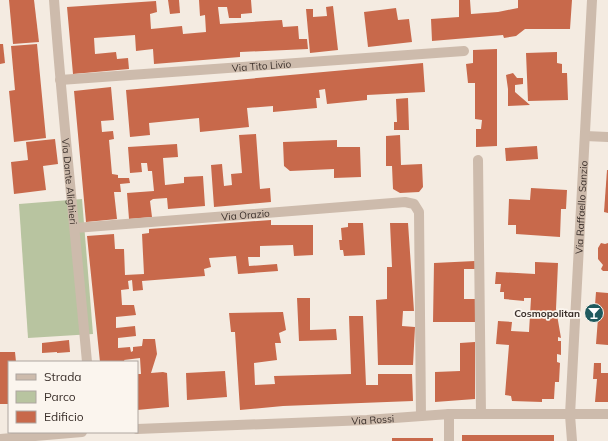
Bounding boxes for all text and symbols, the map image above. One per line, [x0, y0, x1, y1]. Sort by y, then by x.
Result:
street label: Via Tito Livio [231, 57, 292, 75]
street label: Via Dante Alighieri [59, 138, 80, 225]
street label: Via Raffaello Sanzio [573, 160, 590, 254]
street label: Via Orazio [221, 207, 271, 223]
bar icon: Cosmopolitan [583, 302, 605, 324]
place label: Cosmopolitan [514, 307, 580, 320]
legend [8, 361, 138, 433]
text: Strada [44, 369, 82, 384]
text: Parco [44, 389, 76, 404]
text: Edificio [44, 409, 84, 424]
street label: Via Rossi [351, 412, 395, 428]

